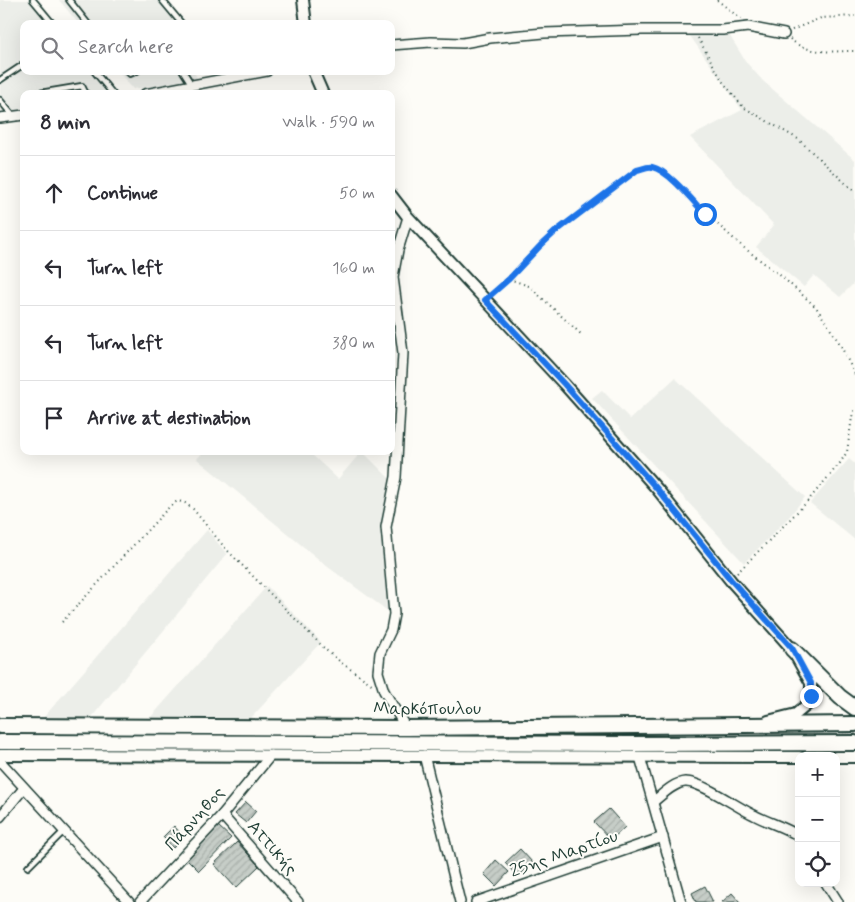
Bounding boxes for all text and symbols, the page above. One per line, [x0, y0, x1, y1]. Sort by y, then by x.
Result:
search box [20, 20, 395, 75]
icon: search [38, 34, 66, 62]
text: Search here [78, 35, 174, 60]
text: 8 min [40, 109, 91, 137]
text: Walk · 590 m [282, 112, 375, 133]
icon: ahead [40, 179, 68, 207]
text: Continue [87, 181, 158, 206]
text: 50 m [339, 183, 375, 204]
route start [694, 203, 717, 226]
icon: left [40, 254, 68, 282]
text: Turn left [87, 256, 163, 281]
text: 160 m [332, 258, 375, 279]
icon: left [40, 329, 68, 357]
text: Turn left [87, 331, 163, 356]
text: 380 m [332, 333, 375, 354]
icon: arrive [40, 404, 68, 432]
text: Arrive at destination [87, 406, 251, 431]
route end [800, 685, 823, 708]
street label: Μαρκόπουλου [373, 697, 481, 721]
map controls [795, 752, 840, 887]
button: + [795, 752, 840, 797]
street label: Πάρνηθος [160, 782, 230, 856]
button: − [795, 797, 840, 842]
street label: Αττικής [242, 815, 303, 881]
street label: 25ης Μαρτίου [507, 824, 621, 884]
button: locate [795, 842, 840, 887]

